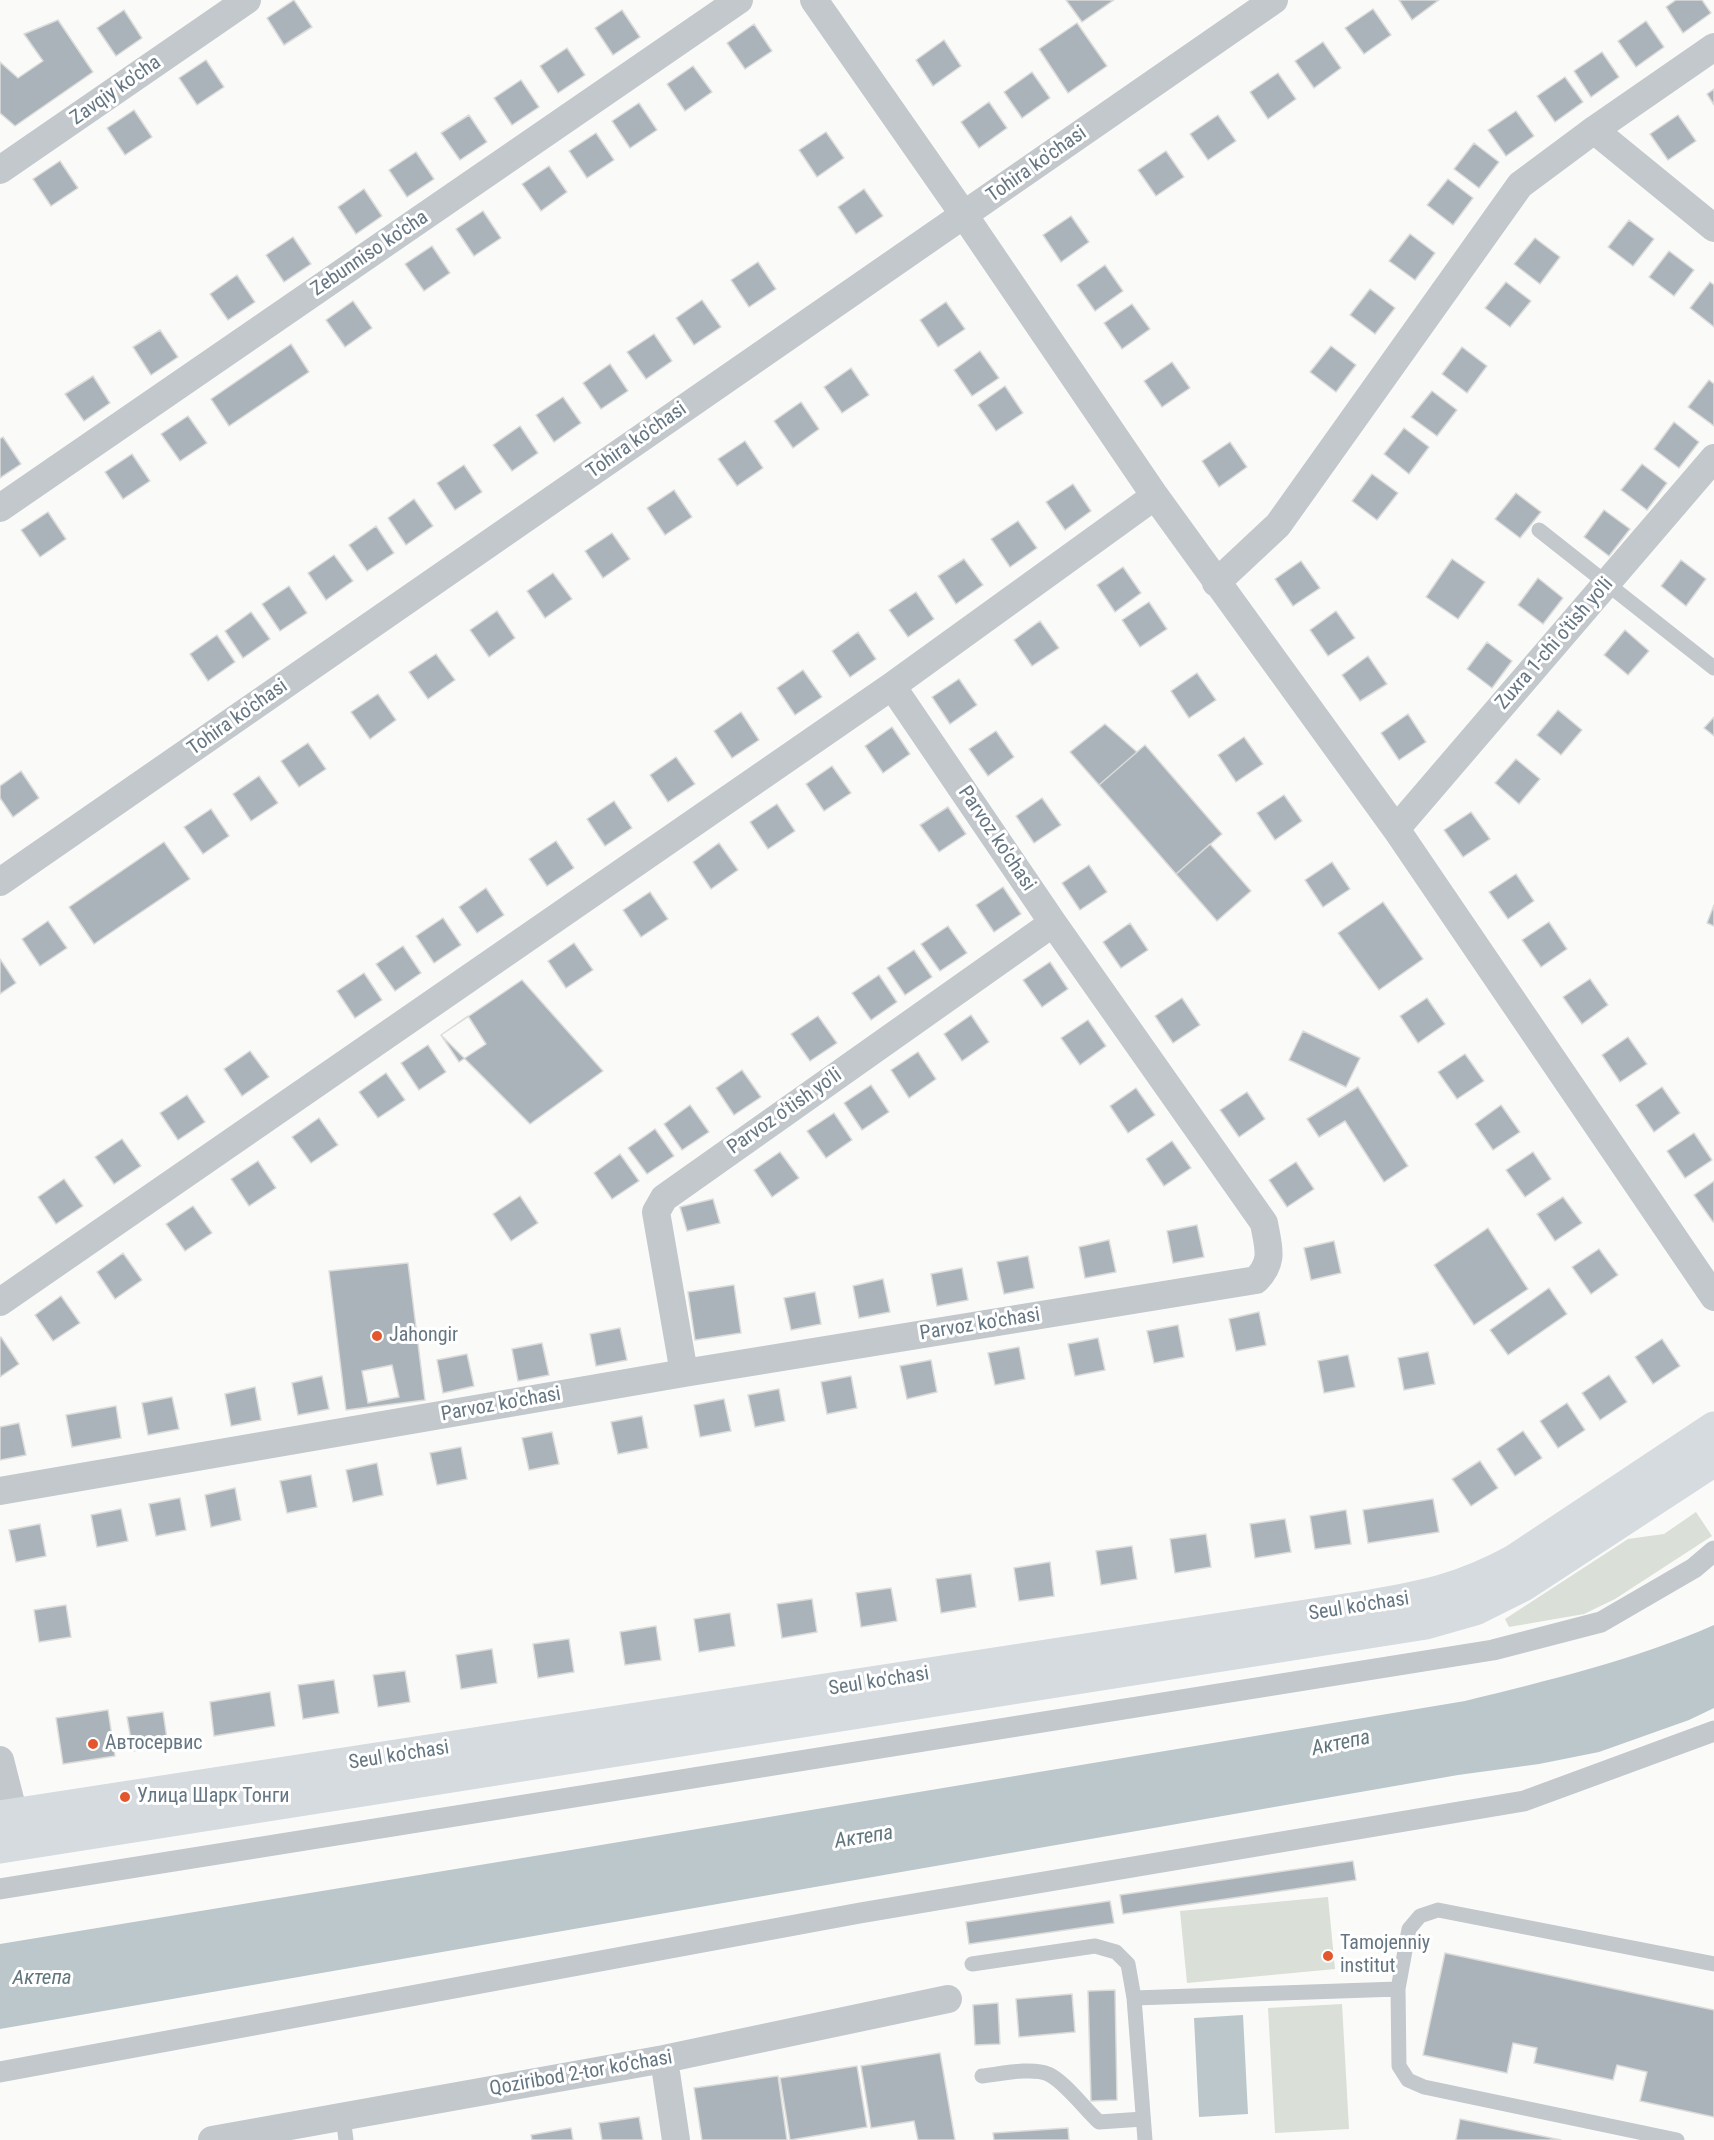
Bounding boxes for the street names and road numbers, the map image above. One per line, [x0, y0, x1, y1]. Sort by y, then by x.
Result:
street label: Zavqiy ko'cha [66, 51, 166, 131]
street label: Tohira ko'chasi [982, 122, 1092, 208]
street label: Zebunniso ko'cha [307, 206, 433, 302]
street label: Tohira ko'chasi [582, 398, 692, 484]
street label: Zuxra 1-chi o'tish yo'li [1491, 573, 1619, 715]
street label: Tohira ko'chasi [183, 675, 293, 761]
street label: Parvoz ko'chasi [952, 782, 1040, 896]
street label: Parvoz o'tish yo'li [723, 1064, 847, 1160]
street label: Parvoz ko'chasi [918, 1304, 1042, 1346]
street label: Parvoz ko'chasi [439, 1383, 563, 1427]
street label: Seul ko'chasi [1307, 1587, 1411, 1627]
street label: Seul ko'chasi [827, 1662, 931, 1702]
street label: Seul ko'chasi [347, 1736, 451, 1776]
street label: Qoziribod 2-tor ko‘chasi [488, 2046, 674, 2102]

